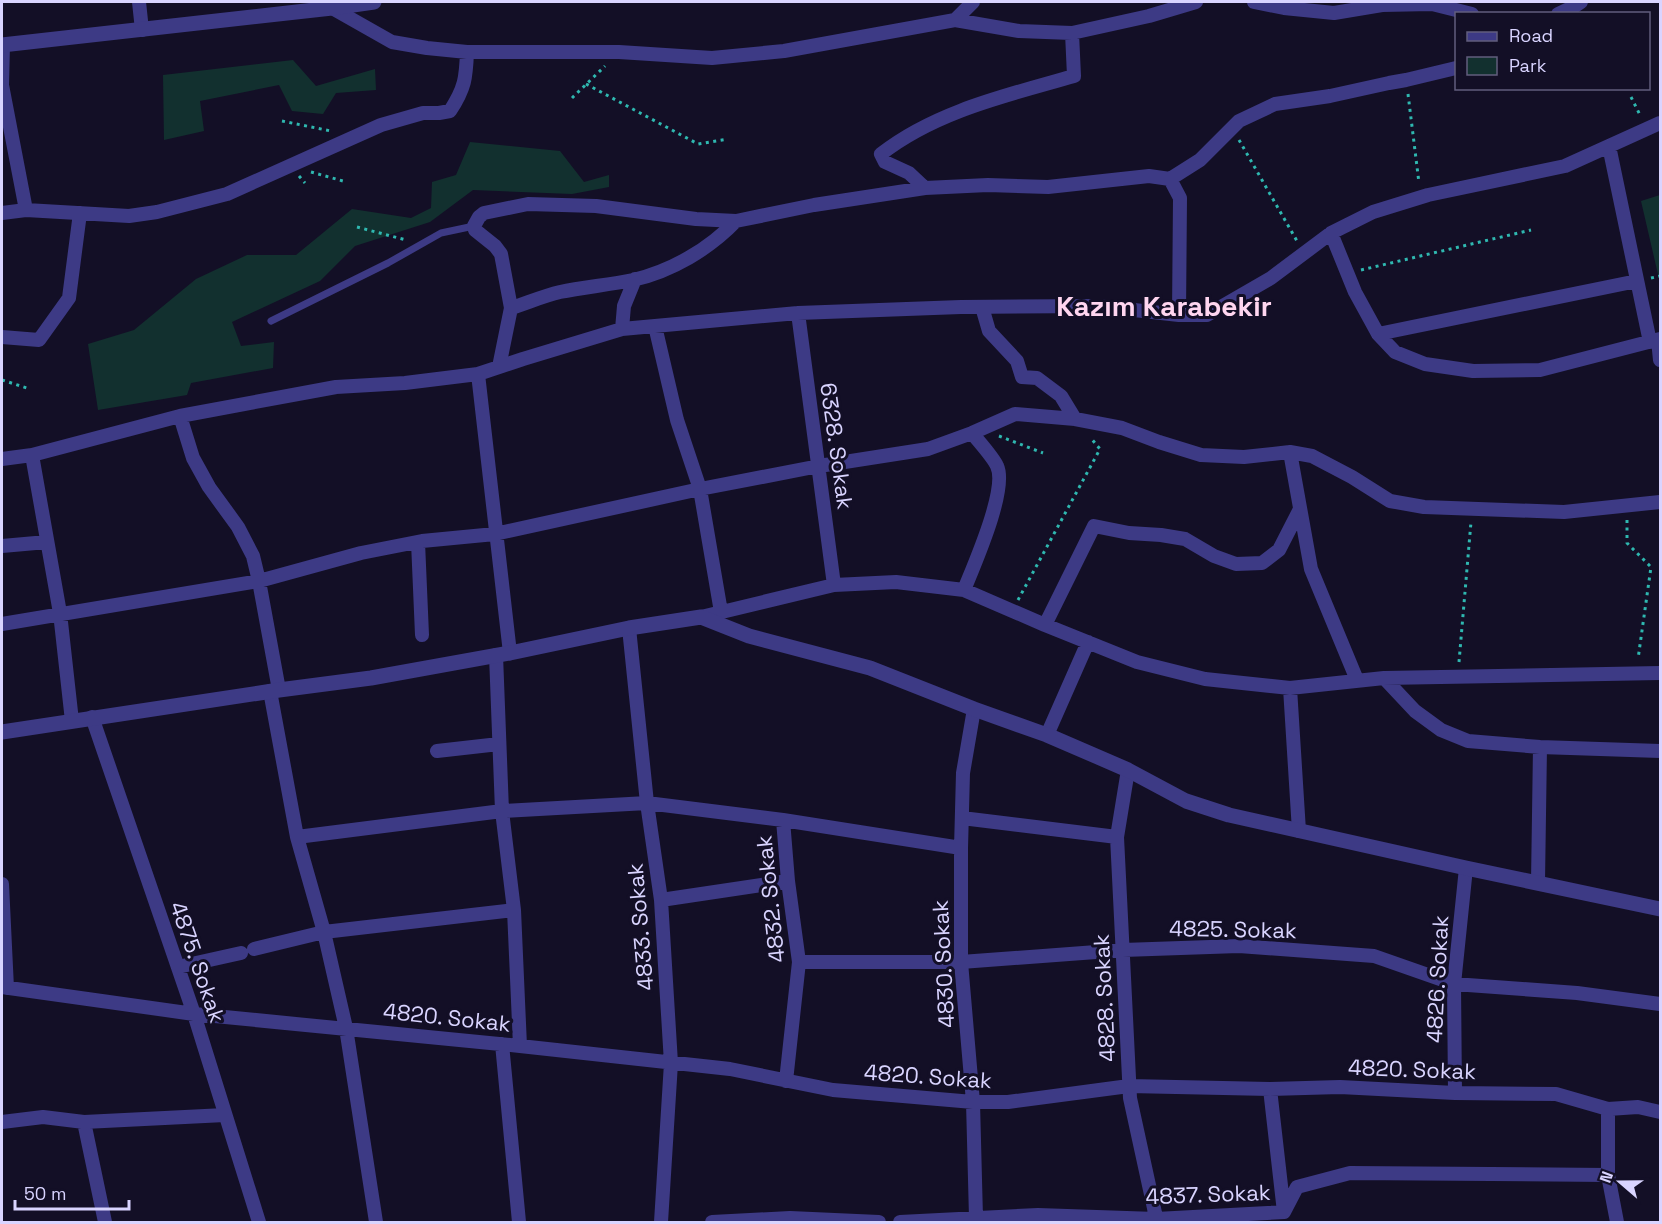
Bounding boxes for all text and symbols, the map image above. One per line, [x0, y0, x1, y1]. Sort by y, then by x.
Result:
legend [1455, 12, 1650, 90]
text: Road [1509, 24, 1553, 47]
text: Park [1509, 54, 1547, 77]
district label: Kazım Karabekir [1056, 288, 1272, 324]
street label: 6328. Sokak [814, 381, 860, 511]
street label: 4832. Sokak [749, 834, 791, 964]
street label: 4833. Sokak [620, 862, 660, 992]
street label: 4875. Sokak [164, 898, 232, 1026]
street label: 4830. Sokak [926, 899, 960, 1029]
street label: 4825. Sokak [1169, 914, 1297, 944]
street label: 4826. Sokak [1420, 914, 1454, 1044]
street label: 4828. Sokak [1087, 933, 1121, 1063]
street label: 4820. Sokak [382, 996, 512, 1038]
street label: 4820. Sokak [1347, 1053, 1477, 1085]
street label: 4820. Sokak [863, 1058, 993, 1094]
north arrow [1590, 1152, 1650, 1212]
text: N [1595, 1168, 1618, 1186]
scale bar [15, 1173, 129, 1211]
street label: 4837. Sokak [1145, 1178, 1271, 1210]
text: 50 m [24, 1182, 66, 1205]

